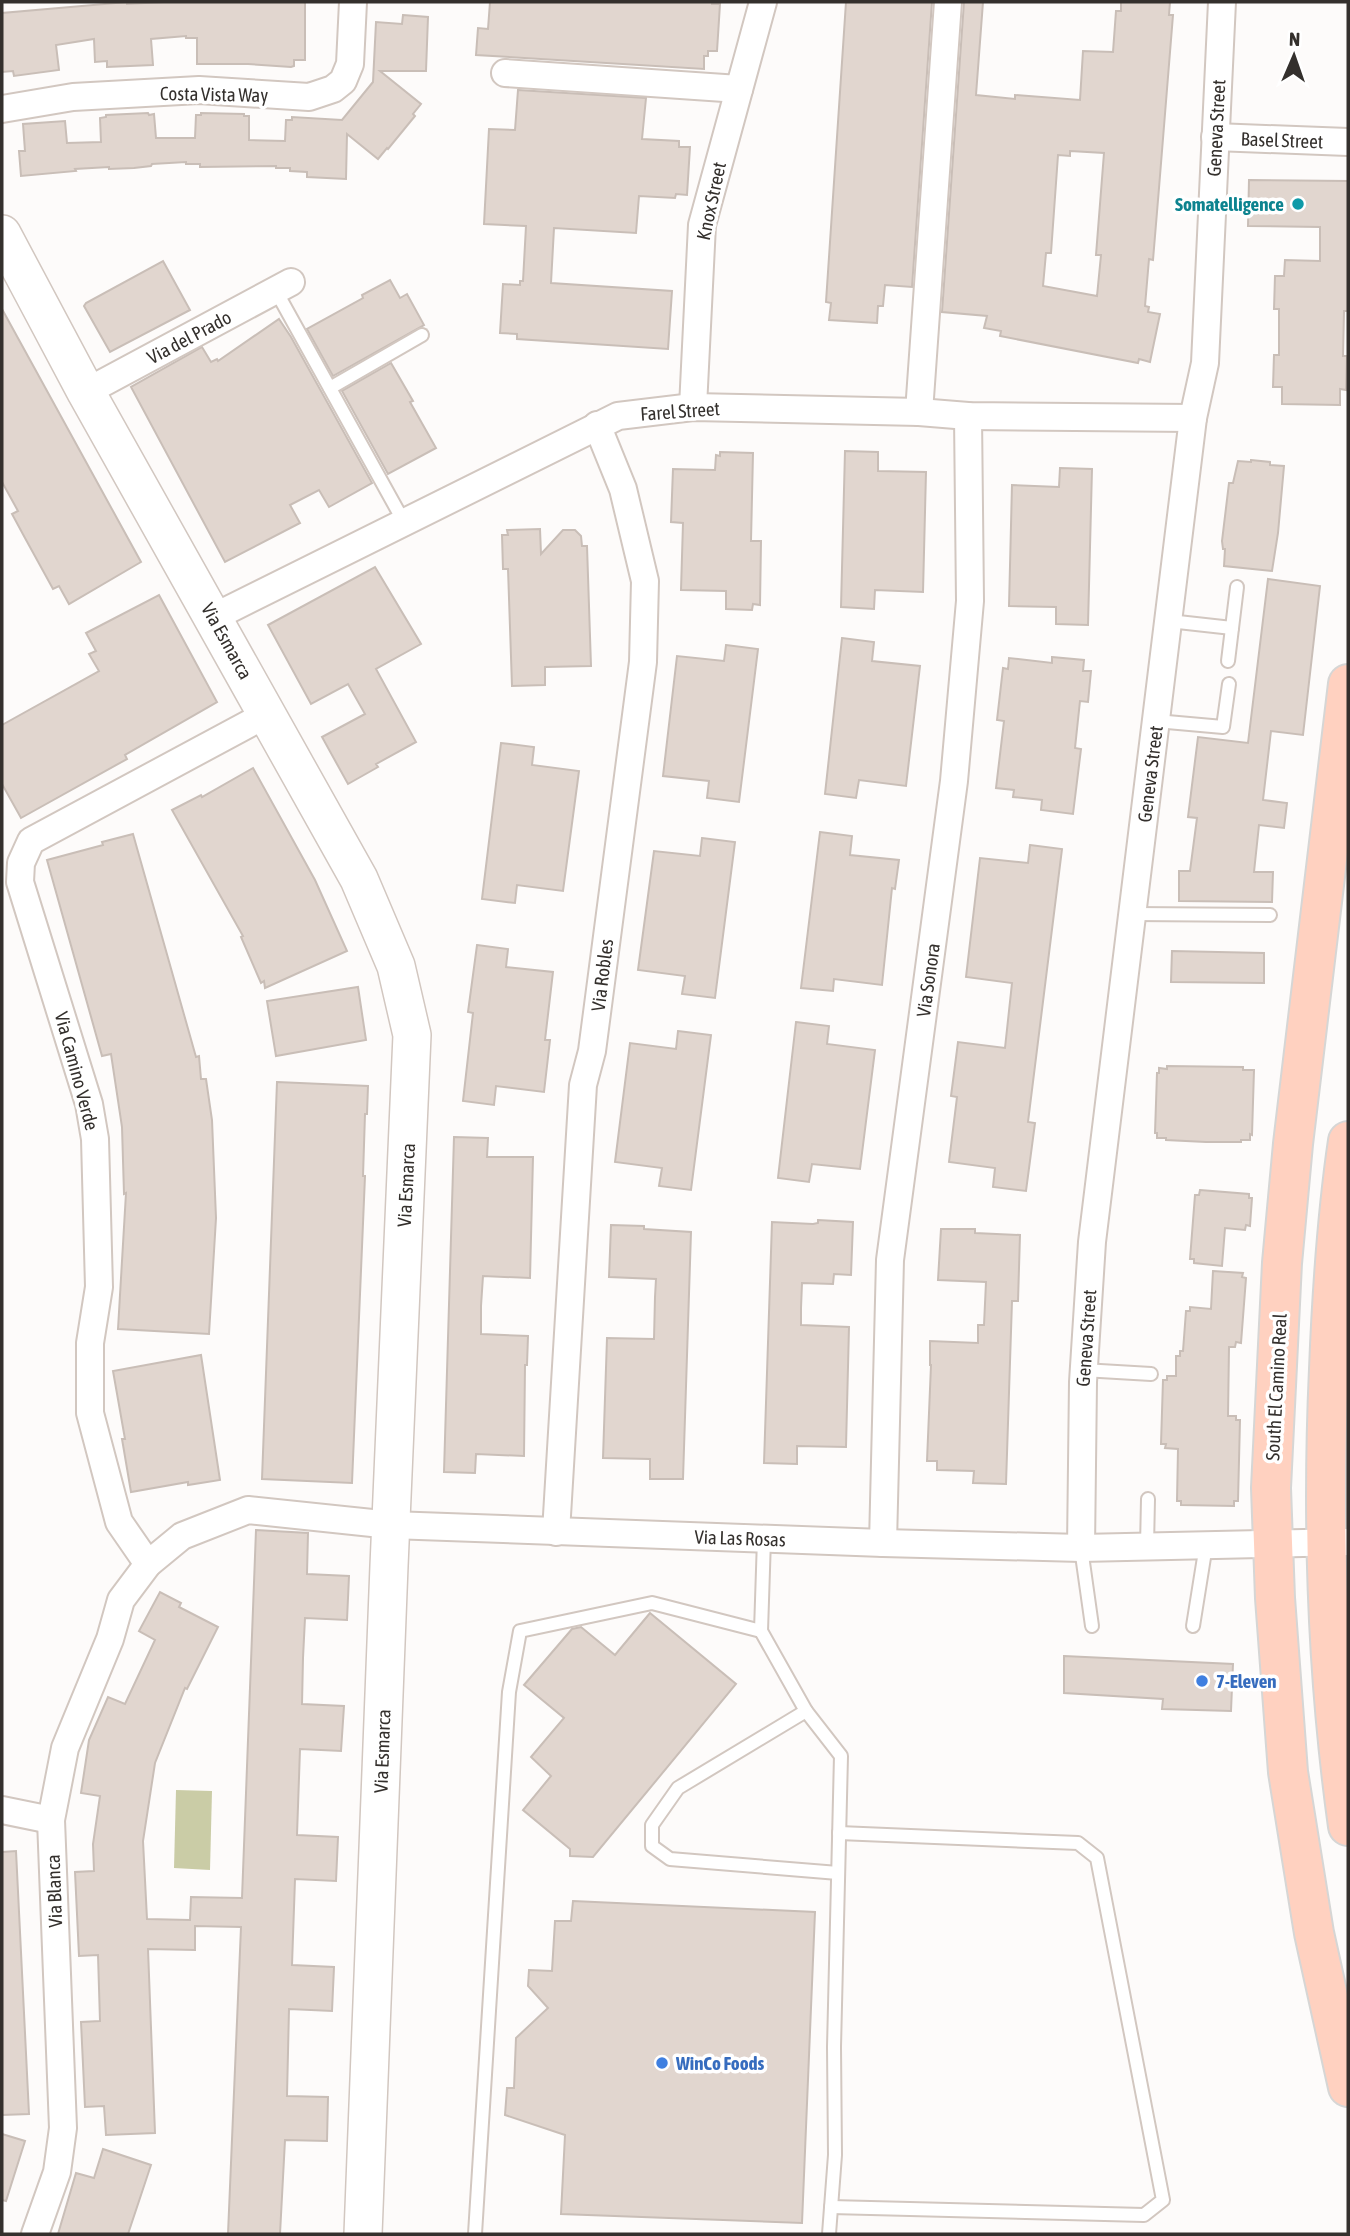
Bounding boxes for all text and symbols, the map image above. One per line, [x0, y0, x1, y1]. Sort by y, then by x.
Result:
north arrow [1259, 21, 1329, 91]
text: N [1289, 28, 1301, 50]
street label: Geneva Street [1202, 79, 1230, 177]
street label: Costa Vista Way [160, 82, 268, 106]
street label: Basel Street [1240, 128, 1324, 152]
street label: Knox Street [692, 160, 730, 242]
place label: Somatelligence [1175, 193, 1284, 215]
marker: Somatelligence [1290, 196, 1306, 212]
street label: Via del Prado [143, 306, 235, 368]
street label: Farel Street [639, 397, 721, 425]
street label: Via Esmarca [197, 599, 257, 683]
street label: Geneva Street [1133, 724, 1167, 824]
street label: Via Robles [587, 937, 617, 1012]
street label: Via Sonora [912, 942, 944, 1018]
street label: Via Camino Verde [51, 1009, 103, 1133]
street label: Via Esmarca [393, 1143, 419, 1227]
street label: Geneva Street [1072, 1289, 1100, 1387]
street label: South El Camino Real [1261, 1313, 1291, 1461]
street label: Via Las Rosas [694, 1525, 786, 1551]
place label: 7-Eleven [1216, 1670, 1277, 1692]
marker: 7-Eleven [1194, 1673, 1210, 1689]
street label: Via Esmarca [370, 1709, 394, 1793]
street label: Via Blanca [42, 1854, 66, 1928]
place label: WinCo Foods [675, 2052, 765, 2074]
marker: WinCo Foods [654, 2055, 670, 2071]

